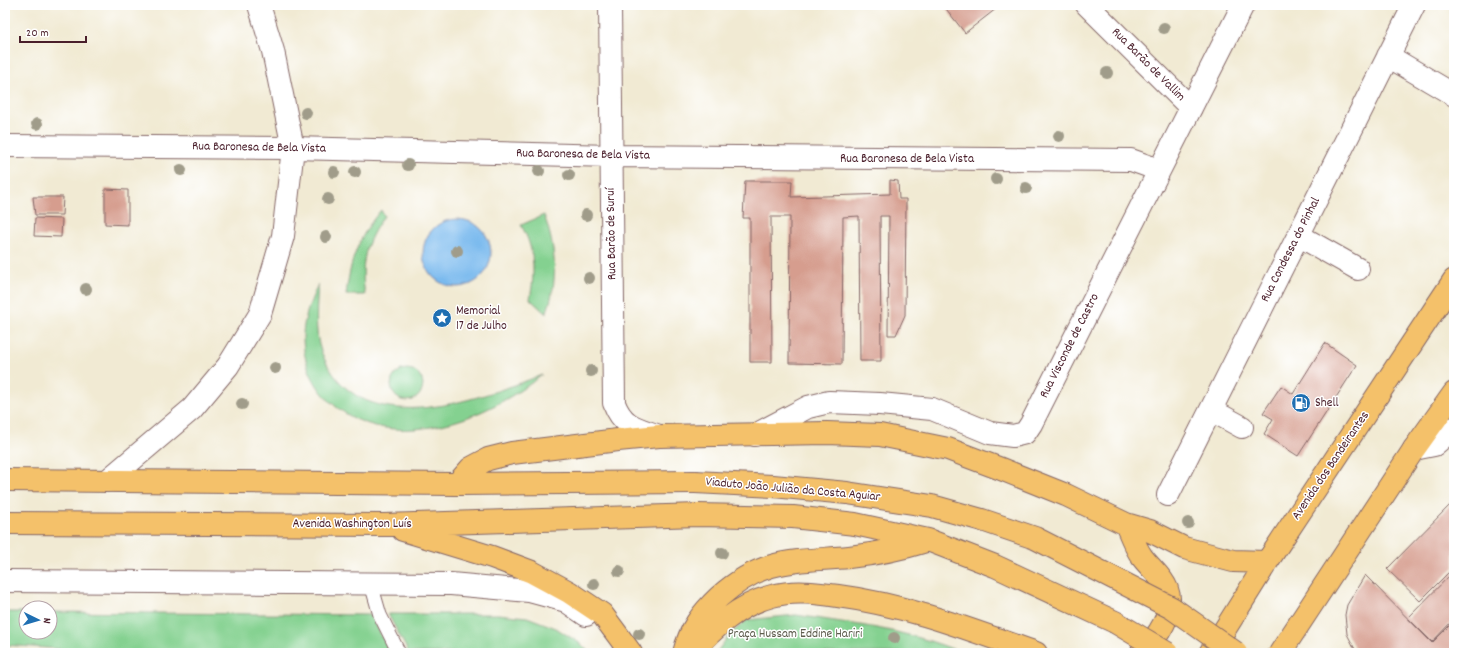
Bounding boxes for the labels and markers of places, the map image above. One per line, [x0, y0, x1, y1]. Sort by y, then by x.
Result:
place label: Memorial 17 de Julho [456, 302, 507, 336]
place icon: Memorial 17 de Julho [431, 307, 453, 329]
fuel station icon: Shell [1290, 392, 1312, 414]
place label: Shell [1315, 394, 1339, 413]

